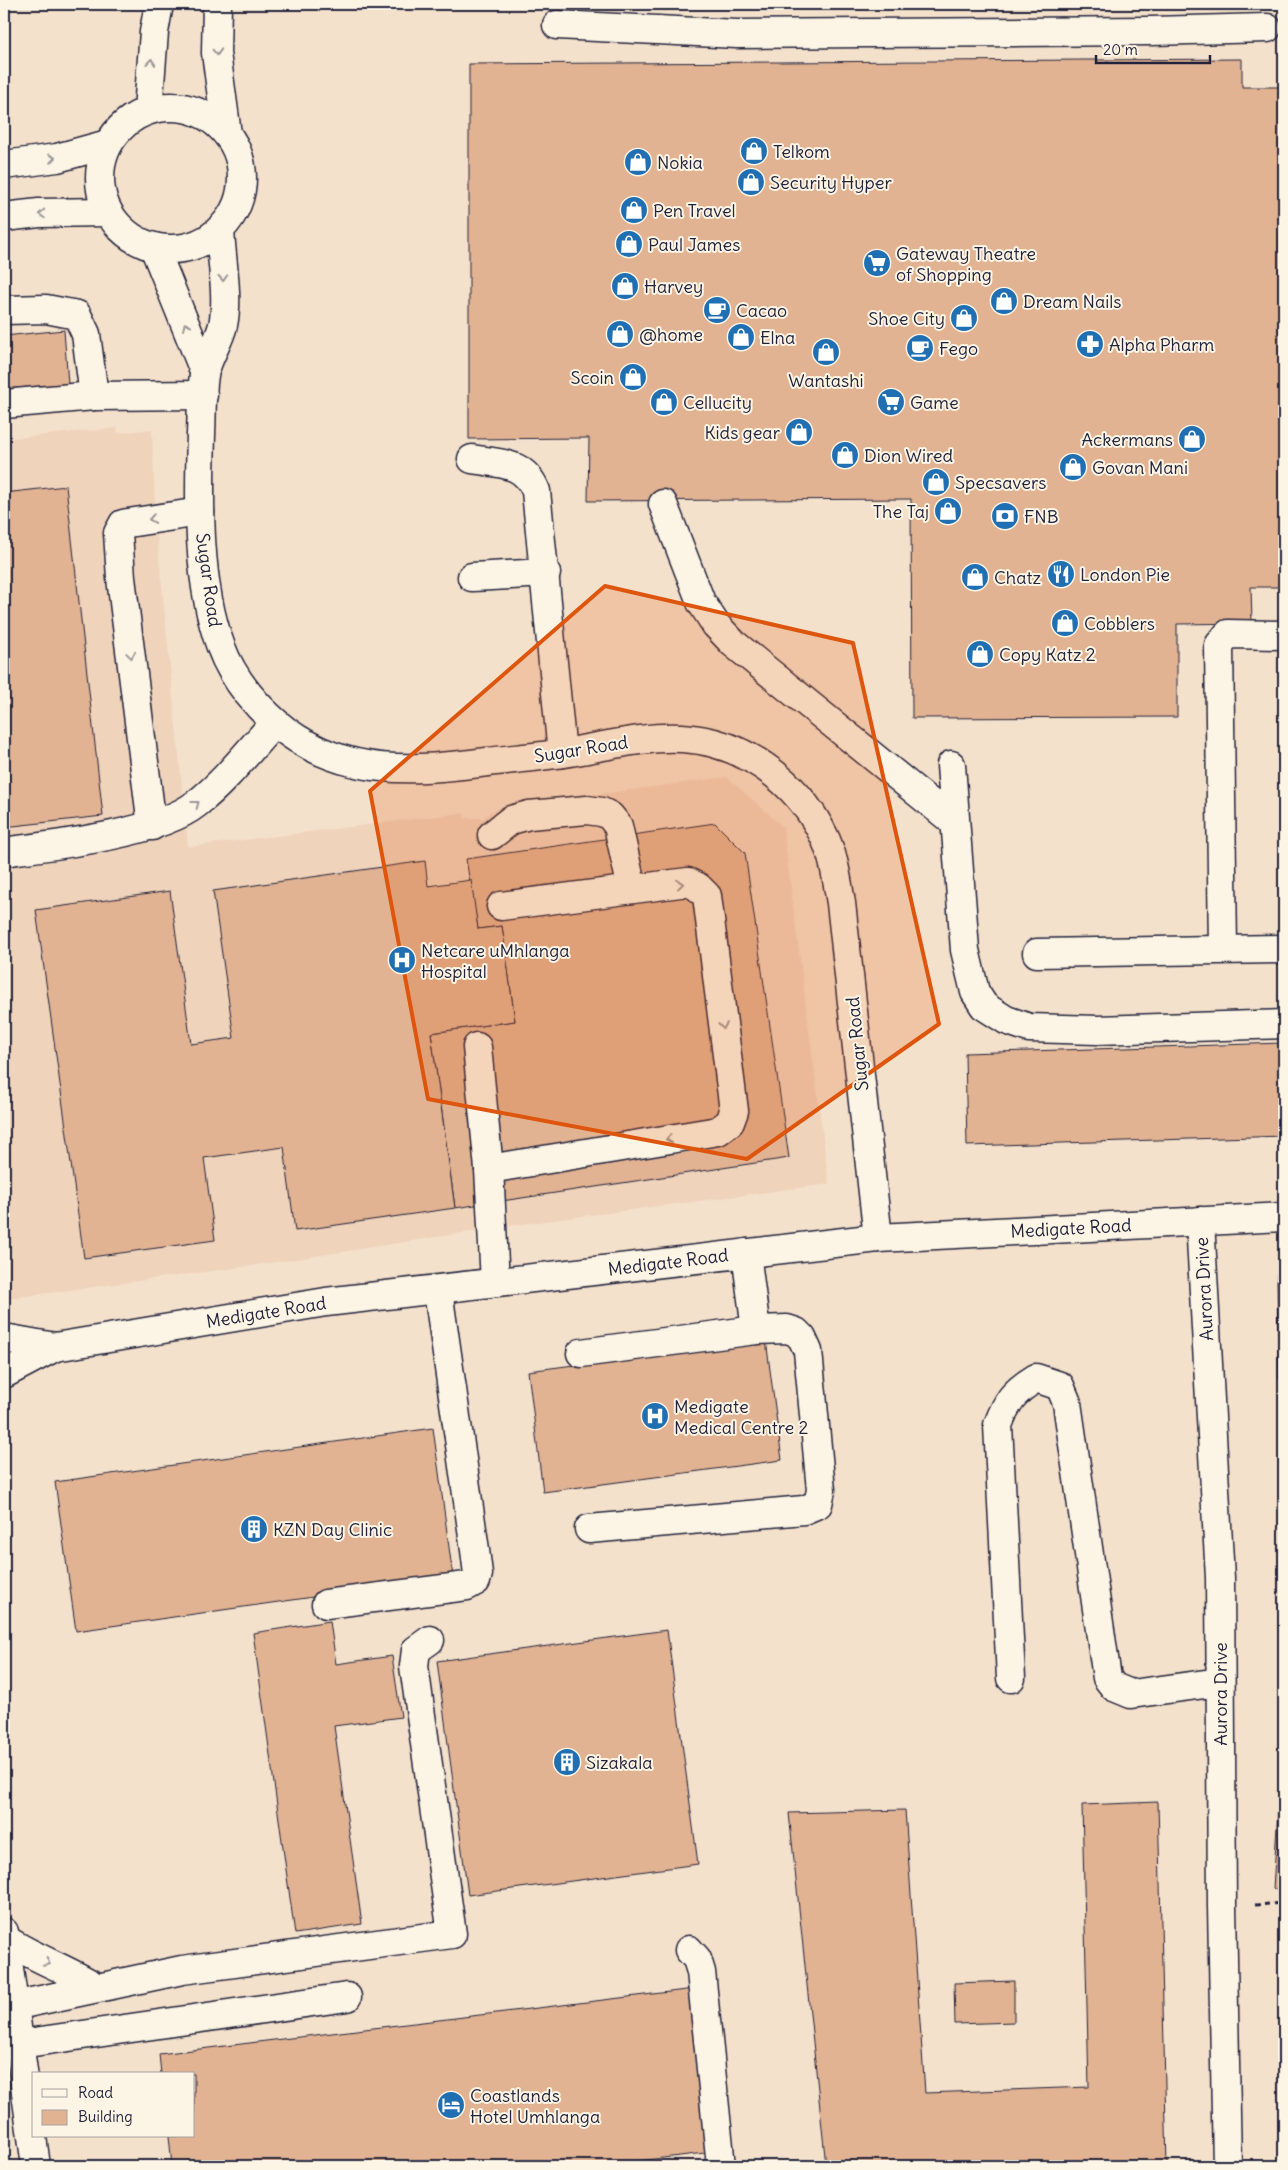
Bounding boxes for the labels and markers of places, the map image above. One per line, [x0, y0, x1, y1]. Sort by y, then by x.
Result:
shop icon: Telkom [739, 136, 769, 166]
place label: Telkom [773, 140, 830, 163]
shop icon: Nokia [623, 147, 653, 177]
place label: Nokia [657, 151, 703, 174]
shop icon: Security Hyper [736, 167, 766, 197]
place label: Security Hyper [770, 171, 892, 194]
shop icon: Pen Travel [619, 195, 649, 225]
place label: Pen Travel [653, 199, 736, 222]
shop icon: Paul James [614, 229, 644, 259]
place label: Paul James [648, 233, 740, 256]
place label: Gateway Theatre of Shopping [896, 242, 1036, 286]
supermarket icon: Gateway Theatre of Shopping [862, 248, 892, 278]
shop icon: Harvey [610, 271, 640, 301]
place label: Harvey [644, 275, 703, 298]
shop icon: Dream Nails [989, 286, 1019, 316]
place label: Dream Nails [1023, 290, 1121, 313]
cafe icon: Cacao [702, 295, 732, 325]
place label: Cacao [736, 299, 787, 322]
shop icon: Shoe City [949, 303, 979, 333]
place label: Shoe City [868, 307, 945, 330]
shop icon: @home [605, 319, 635, 349]
shop icon: Elna [726, 322, 756, 352]
place label: @home [639, 323, 703, 346]
place label: Elna [760, 326, 795, 349]
pharmacy icon: Alpha Pharm [1075, 329, 1105, 359]
cafe icon: Fego [905, 333, 935, 363]
place label: Alpha Pharm [1109, 333, 1215, 356]
shop icon: Wantashi [811, 337, 841, 367]
place label: Fego [939, 337, 978, 360]
shop icon: Scoin [618, 362, 648, 392]
place label: Scoin [570, 366, 614, 389]
place label: Wantashi [788, 369, 864, 392]
shop icon: Cellucity [649, 387, 679, 417]
supermarket icon: Game [876, 387, 906, 417]
place label: Cellucity [683, 391, 752, 414]
place label: Game [910, 391, 959, 414]
shop icon: Kids gear [784, 417, 814, 447]
place label: Kids gear [704, 421, 781, 444]
shop icon: Ackermans [1177, 424, 1207, 454]
place label: Ackermans [1082, 428, 1173, 451]
shop icon: Dion Wired [830, 440, 860, 470]
place label: Dion Wired [864, 444, 954, 467]
shop icon: Govan Mani [1058, 452, 1088, 482]
place label: Govan Mani [1092, 456, 1188, 479]
shop icon: Specsavers [921, 467, 951, 497]
place label: Specsavers [955, 471, 1047, 494]
shop icon: The Taj [933, 496, 963, 526]
place label: The Taj [873, 500, 929, 523]
bank icon: FNB [990, 501, 1020, 531]
place label: FNB [1024, 505, 1058, 528]
restaurant icon: London Pie [1046, 559, 1076, 589]
shop icon: Chatz [960, 562, 990, 592]
place label: London Pie [1080, 563, 1170, 586]
place label: Chatz [994, 566, 1042, 589]
shop icon: Cobblers [1050, 608, 1080, 638]
place label: Cobblers [1084, 612, 1155, 635]
shop icon: Copy Katz 2 [965, 639, 995, 669]
place label: Copy Katz 2 [999, 643, 1096, 666]
place label: Netcare uMhlanga Hospital [421, 939, 569, 983]
hospital icon: Netcare uMhlanga Hospital [387, 945, 417, 975]
place label: Medigate Medical Centre 2 [674, 1395, 809, 1439]
hospital icon: Medigate Medical Centre 2 [640, 1401, 670, 1431]
building icon: KZN Day Clinic [239, 1514, 269, 1544]
place label: KZN Day Clinic [273, 1518, 392, 1541]
building icon: Sizakala [552, 1747, 582, 1777]
place label: Sizakala [586, 1751, 652, 1774]
place label: Coastlands Hotel Umhlanga [470, 2084, 600, 2128]
hotel icon: Coastlands Hotel Umhlanga [436, 2090, 466, 2120]

